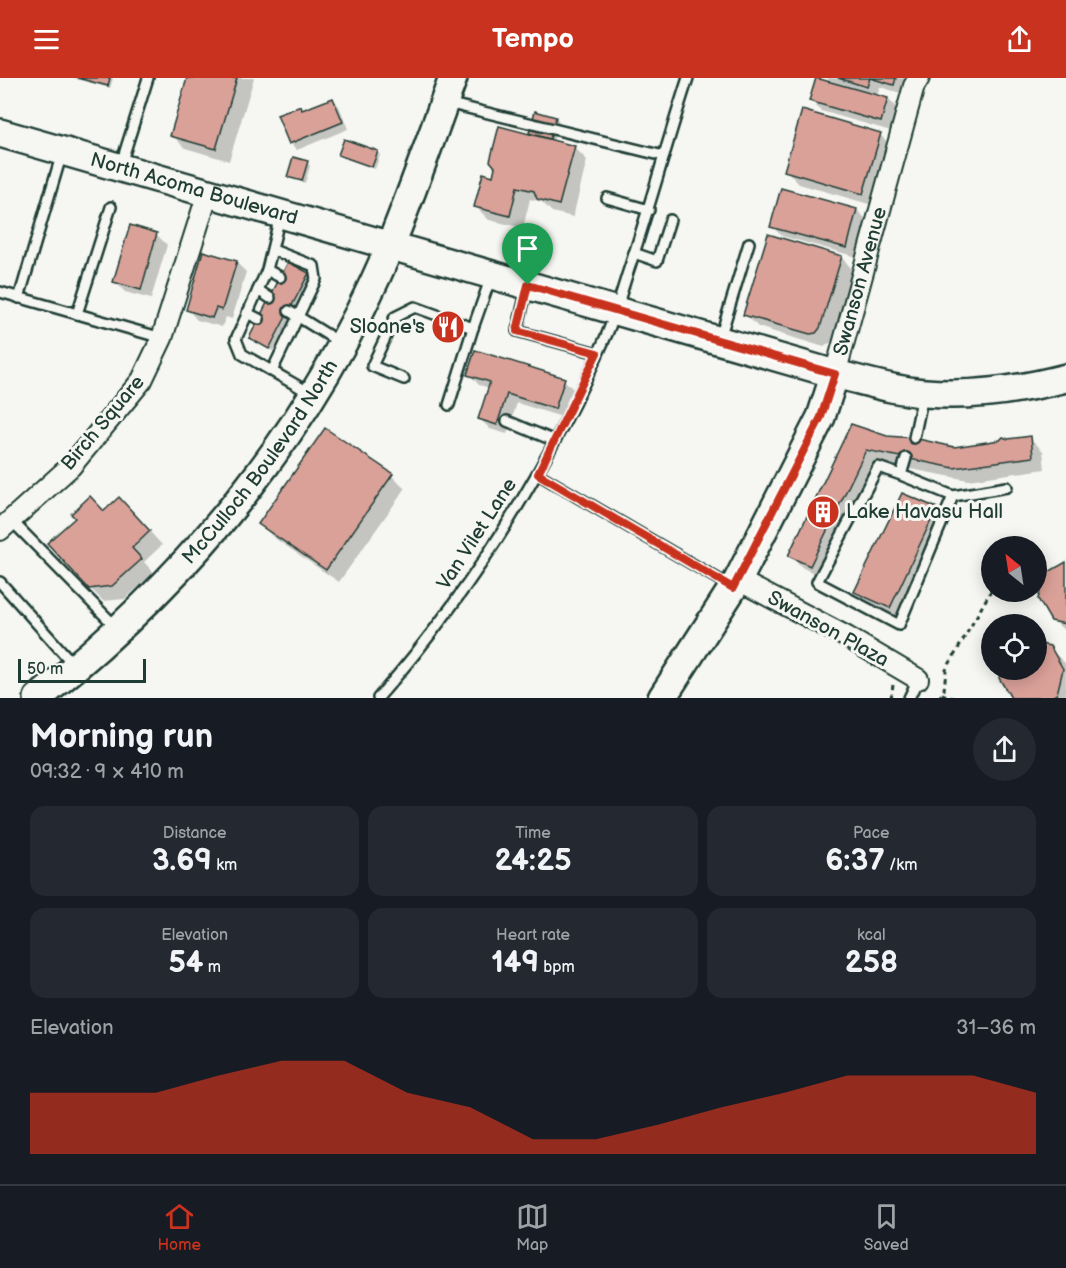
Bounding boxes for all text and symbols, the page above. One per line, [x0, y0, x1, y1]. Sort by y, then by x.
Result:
icon: menu [30, 23, 63, 56]
text: Tempo [492, 23, 574, 55]
icon: share [1003, 23, 1036, 56]
street label: North Acoma Boulevard [88, 148, 301, 230]
street label: Swanson Avenue [829, 204, 892, 358]
pin [502, 223, 553, 285]
icon: arrive [511, 232, 544, 265]
restaurant icon: Sloane's [430, 309, 466, 345]
place label: Sloane's [350, 315, 425, 339]
street label: McCulloch Boulevard North [177, 356, 343, 569]
street label: Birch Square [56, 370, 150, 475]
street label: Van Vilet Lane [432, 474, 522, 594]
building icon: Lake Havasu Hall [805, 494, 841, 530]
place label: Lake Havasu Hall [846, 500, 1003, 524]
north arrow [981, 536, 1047, 602]
map controls [981, 536, 1047, 680]
street label: Swanson Plaza [763, 586, 893, 672]
button: locate [981, 614, 1047, 680]
scale bar [18, 656, 146, 684]
text: 50 m [27, 660, 63, 679]
text: Morning run [30, 717, 213, 757]
button: share [973, 718, 1036, 781]
text: 09:32 · 9 × 410 m [30, 760, 184, 784]
text: Distance [163, 824, 227, 843]
text: Time [515, 824, 551, 843]
text: Pace [853, 824, 890, 843]
text: 3.69 [152, 843, 212, 879]
text: 24:25 [495, 843, 571, 879]
text: 6:37 [825, 843, 885, 879]
text: km [212, 856, 237, 875]
text: /km [885, 856, 917, 875]
text: Elevation [161, 926, 228, 945]
text: Heart rate [496, 926, 570, 945]
text: kcal [857, 926, 886, 945]
text: 54 [168, 945, 203, 981]
text: 149 [491, 945, 539, 981]
text: 258 [845, 945, 898, 981]
text: m [203, 958, 221, 977]
text: bpm [539, 958, 575, 977]
text: Elevation [30, 1016, 113, 1040]
text: 31–36 m [956, 1016, 1036, 1040]
tab: Home [157, 1200, 201, 1255]
tab: Map [516, 1200, 549, 1255]
tab: Saved [864, 1200, 909, 1255]

